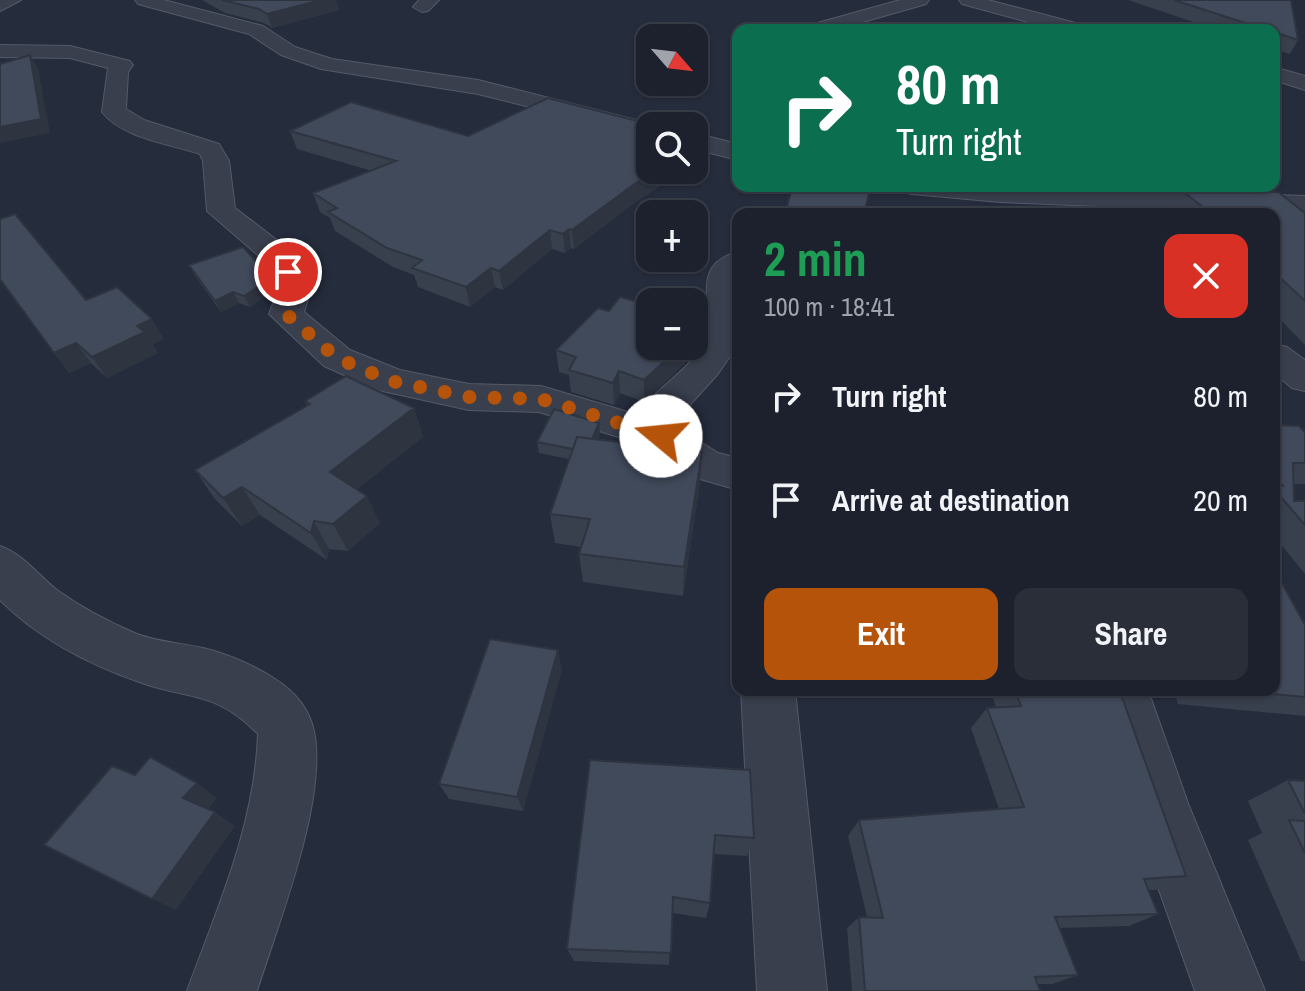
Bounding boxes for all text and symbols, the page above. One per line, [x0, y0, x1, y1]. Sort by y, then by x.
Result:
north arrow [636, 24, 708, 96]
map controls [636, 24, 708, 360]
text: 80 m [896, 46, 1001, 121]
icon: right [764, 56, 868, 160]
button: search [636, 112, 708, 184]
text: Turn right [896, 118, 1021, 166]
button: + [636, 200, 708, 272]
text: 2 min [764, 226, 867, 291]
button: close [1164, 234, 1248, 318]
pin [254, 238, 322, 306]
icon: arrive [266, 250, 310, 294]
button: − [636, 288, 708, 360]
text: 100 m · 18:41 [764, 289, 894, 324]
icon: right [764, 374, 808, 418]
text: Turn right [832, 376, 946, 416]
text: 80 m [1193, 376, 1248, 416]
position arrow [619, 394, 703, 478]
icon: arrive [764, 478, 808, 522]
text: Arrive at destination [832, 480, 1070, 520]
text: 20 m [1193, 480, 1248, 520]
button: Exit [764, 588, 998, 680]
button: Share [1014, 588, 1248, 680]

